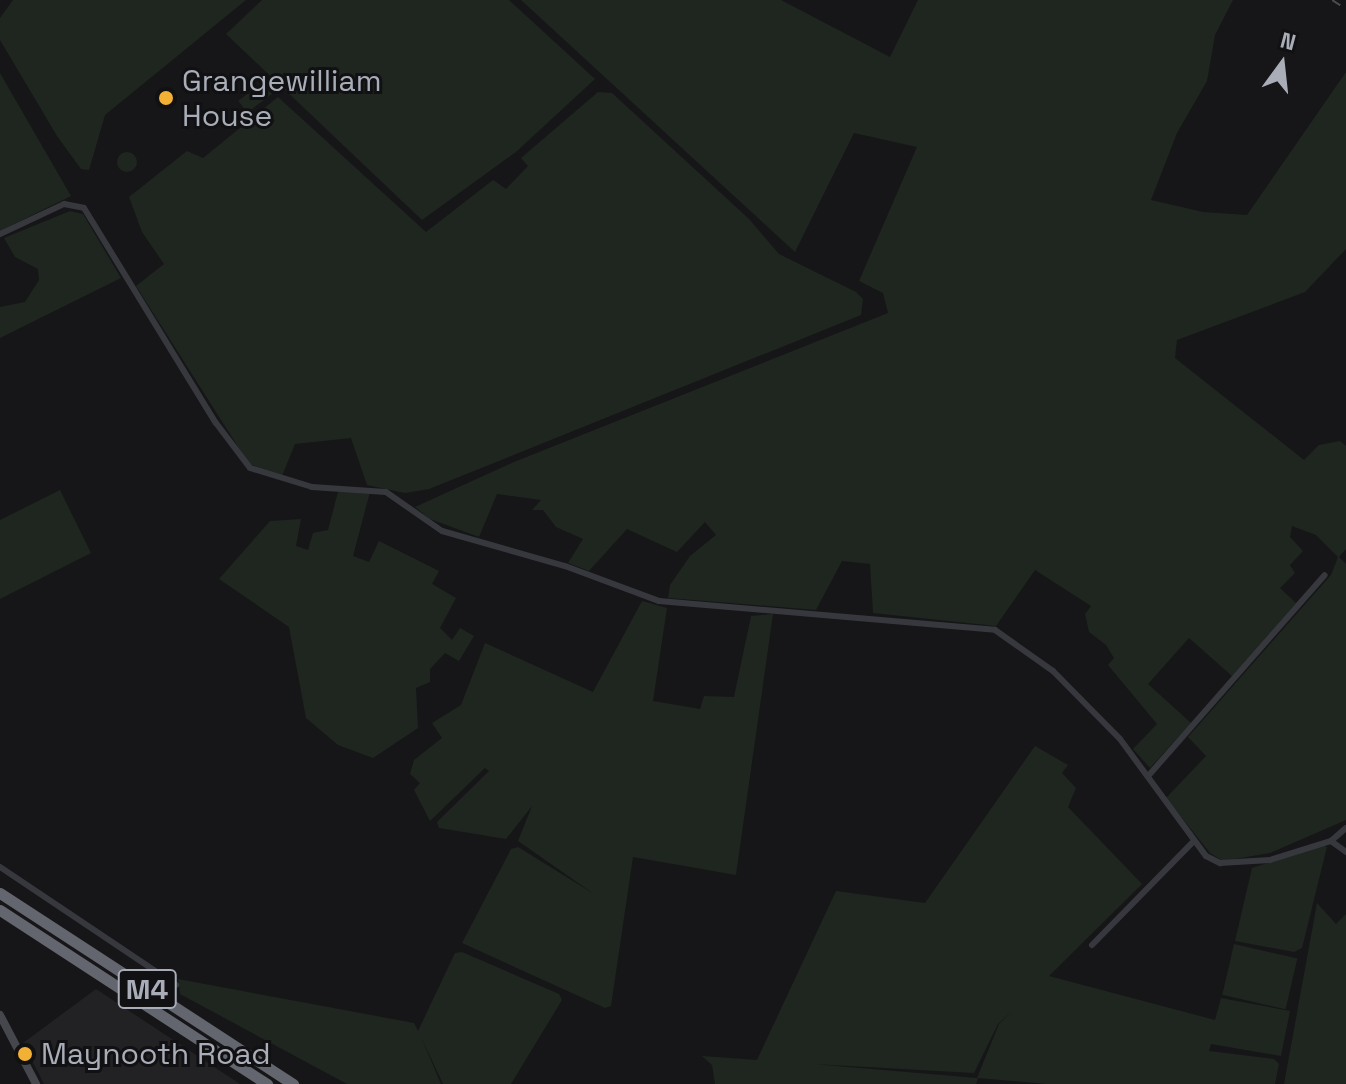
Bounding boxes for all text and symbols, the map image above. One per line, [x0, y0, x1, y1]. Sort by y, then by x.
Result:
north arrow [1242, 24, 1322, 104]
text: N [1277, 25, 1299, 56]
place label: Grangewilliam House [182, 63, 381, 134]
marker: Grangewilliam House [157, 89, 175, 107]
road number: M4 [117, 965, 177, 1013]
place label: Maynooth Road [41, 1036, 271, 1072]
marker: Maynooth Road [16, 1045, 34, 1063]

